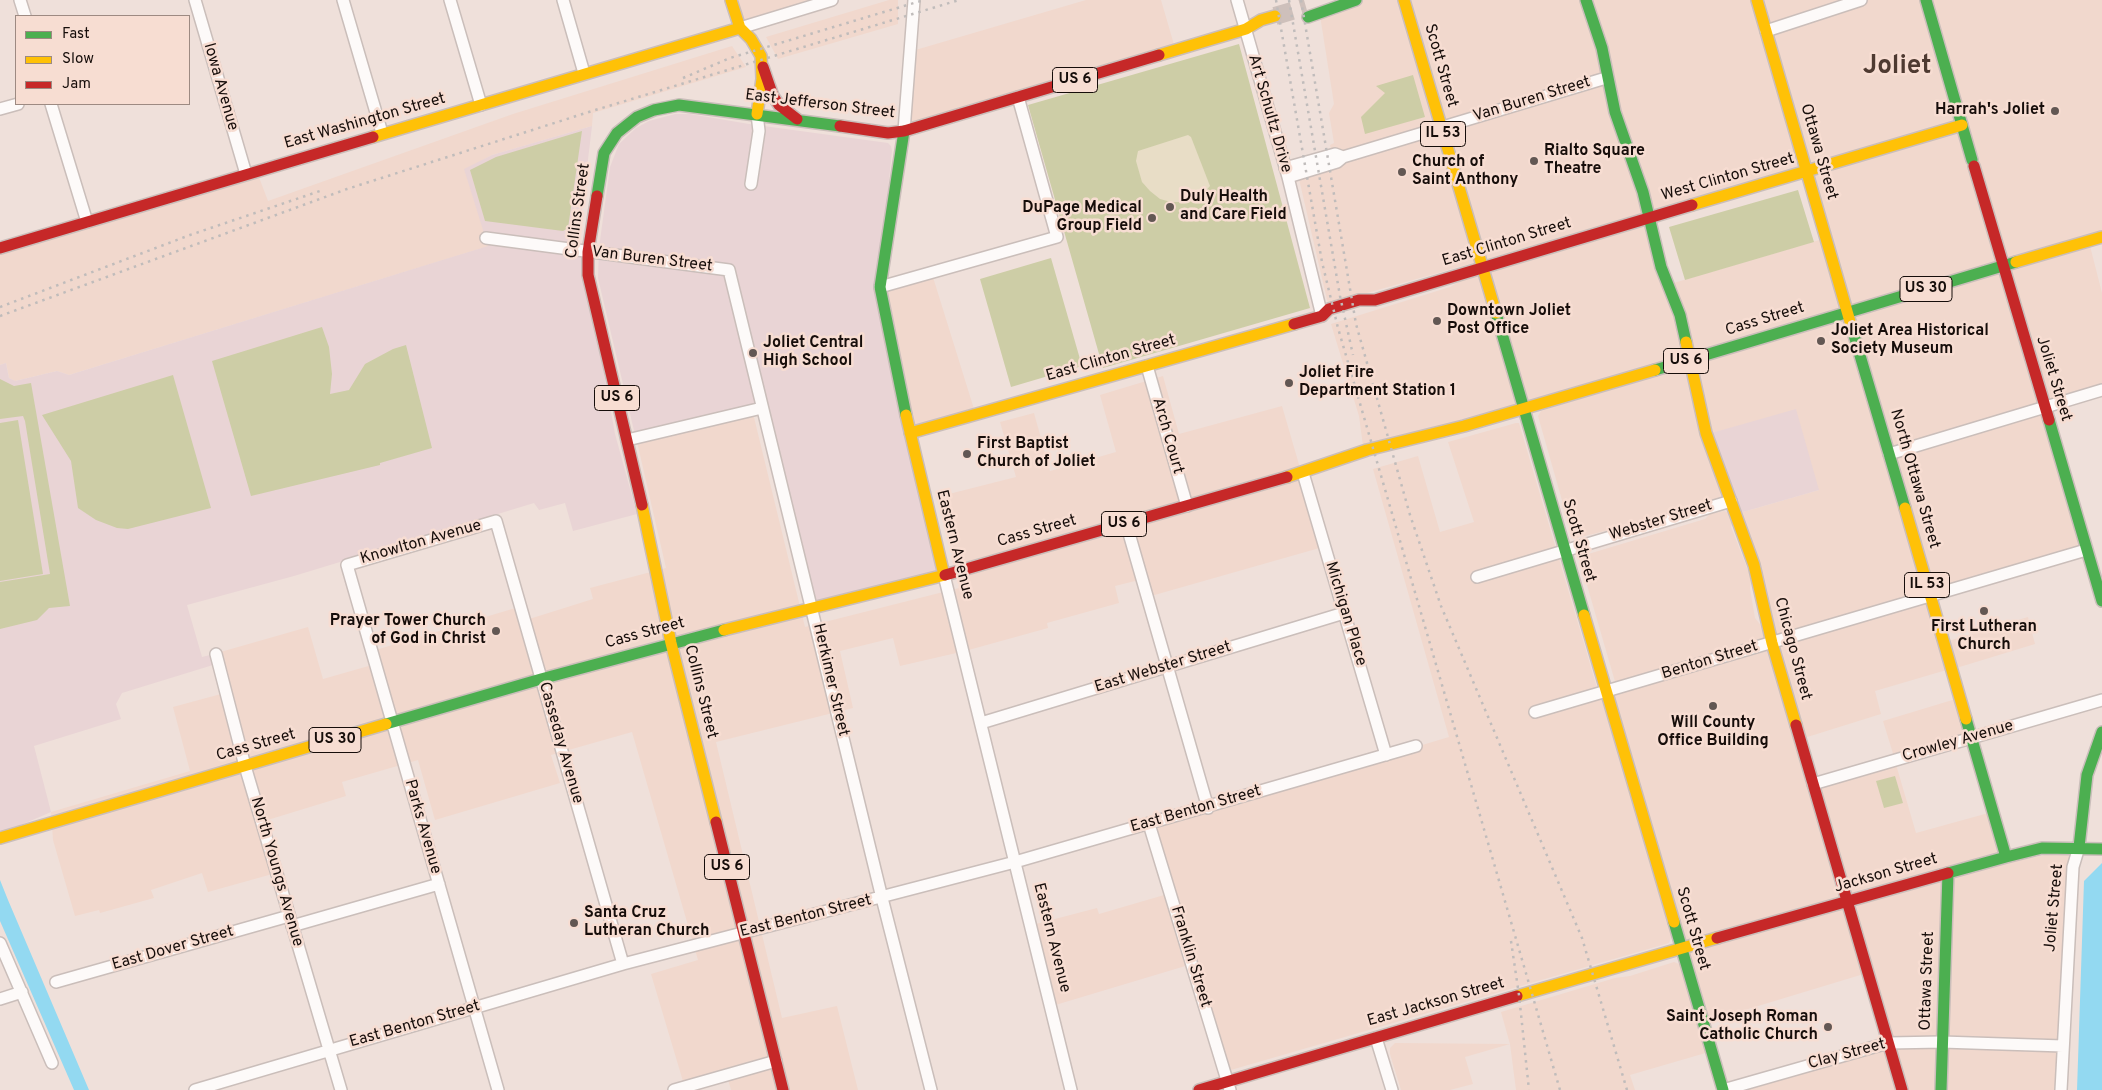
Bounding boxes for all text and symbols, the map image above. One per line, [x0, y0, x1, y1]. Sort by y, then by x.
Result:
legend [15, 15, 190, 105]
street label: Scott Street [1419, 22, 1461, 110]
text: Fast [62, 25, 90, 44]
street label: Iowa Avenue [198, 41, 242, 133]
text: Slow [62, 50, 94, 69]
district label: Joliet [1863, 52, 1931, 84]
street label: Art Schultz Drive [1243, 53, 1295, 175]
road number: US 6 [1052, 68, 1098, 92]
street label: Van Buren Street [1471, 73, 1593, 127]
text: Jam [62, 75, 91, 94]
street label: East Jefferson Street [744, 86, 896, 124]
street label: East Washington Street [282, 90, 448, 154]
place label: Harrah's Joliet [1935, 101, 2045, 121]
street label: Ottawa Street [1795, 102, 1841, 202]
marker: Harrah's Joliet [2049, 105, 2061, 117]
road number: IL 53 [1420, 122, 1466, 146]
place label: Rialto Square Theatre [1544, 142, 1645, 180]
street label: West Clinton Street [1659, 150, 1797, 206]
place label: Church of Saint Anthony [1412, 153, 1518, 191]
marker: Rialto Square Theatre [1528, 155, 1540, 167]
street label: Collins Street [563, 162, 595, 260]
marker: Church of Saint Anthony [1396, 166, 1408, 178]
place label: Duly Health and Care Field [1180, 188, 1287, 226]
place label: DuPage Medical Group Field [1022, 199, 1142, 237]
marker: Duly Health and Care Field [1164, 201, 1176, 213]
marker: DuPage Medical Group Field [1146, 212, 1158, 224]
street label: East Clinton Street [1440, 214, 1574, 272]
street label: Van Buren Street [590, 243, 714, 277]
road number: US 30 [1900, 276, 1952, 302]
street label: Cass Street [1723, 299, 1807, 341]
place label: Downtown Joliet Post Office [1447, 302, 1571, 340]
marker: Downtown Joliet Post Office [1431, 315, 1443, 327]
place label: Joliet Area Historical Society Museum [1831, 322, 1989, 360]
street label: East Clinton Street [1044, 331, 1178, 387]
place label: Joliet Central High School [763, 334, 863, 372]
street label: Joliet Street [2031, 334, 2075, 424]
marker: Joliet Area Historical Society Museum [1815, 335, 1827, 347]
marker: Joliet Central High School [747, 347, 759, 359]
road number: US 6 [1664, 348, 1708, 374]
place label: Joliet Fire Department Station 1 [1299, 364, 1456, 402]
marker: Joliet Fire Department Station 1 [1283, 377, 1295, 389]
road number: US 6 [594, 386, 640, 410]
street label: Arch Court [1147, 396, 1187, 476]
street label: North Ottawa Street [1885, 407, 1943, 551]
place label: First Baptist Church of Joliet [977, 435, 1096, 473]
marker: First Baptist Church of Joliet [961, 448, 973, 460]
street label: Eastern Avenue [931, 488, 977, 602]
street label: Webster Street [1607, 496, 1715, 546]
street label: Scott Street [1557, 497, 1599, 585]
street label: Cass Street [995, 512, 1079, 552]
road number: US 6 [1102, 512, 1146, 536]
street label: Knowlton Avenue [358, 517, 484, 569]
street label: Michigan Place [1320, 559, 1370, 669]
road number: IL 53 [1904, 572, 1950, 598]
street label: Chicago Street [1769, 596, 1815, 702]
marker: First Lutheran Church [1978, 605, 1990, 617]
place label: Prayer Tower Church of God in Christ [330, 612, 486, 650]
street label: Cass Street [603, 614, 687, 654]
place label: First Lutheran Church [1931, 618, 2037, 656]
street label: Herkimer Street [808, 622, 852, 738]
marker: Prayer Tower Church of God in Christ [490, 625, 502, 637]
street label: Benton Street [1660, 637, 1760, 685]
street label: East Webster Street [1092, 638, 1234, 698]
street label: Collins Street [679, 643, 721, 741]
street label: Casseday Avenue [533, 680, 587, 806]
marker: Will County Office Building [1707, 700, 1719, 712]
place label: Will County Office Building [1657, 714, 1769, 752]
street label: Crowley Avenue [1900, 717, 2016, 767]
street label: Cass Street [214, 726, 298, 766]
road number: US 30 [309, 728, 361, 752]
street label: Parks Avenue [399, 778, 445, 876]
street label: East Benton Street [1129, 782, 1263, 838]
street label: North Youngs Avenue [245, 795, 307, 949]
street label: Jackson Street [1832, 850, 1940, 898]
road number: US 6 [704, 854, 750, 880]
street label: Joliet Street [2042, 863, 2068, 953]
street label: Eastern Avenue [1028, 881, 1074, 995]
street label: Scott Street [1671, 885, 1713, 973]
street label: East Benton Street [738, 891, 874, 943]
place label: Santa Cruz Lutheran Church [584, 904, 710, 942]
street label: Franklin Street [1165, 904, 1215, 1010]
marker: Santa Cruz Lutheran Church [568, 917, 580, 929]
street label: East Dover Street [110, 922, 236, 976]
street label: Ottawa Street [1917, 931, 1939, 1031]
street label: East Jackson Street [1365, 974, 1507, 1032]
street label: East Benton Street [348, 997, 482, 1053]
place label: Saint Joseph Roman Catholic Church [1666, 1008, 1818, 1046]
marker: Saint Joseph Roman Catholic Church [1822, 1021, 1834, 1033]
street label: Clay Street [1806, 1035, 1888, 1075]

